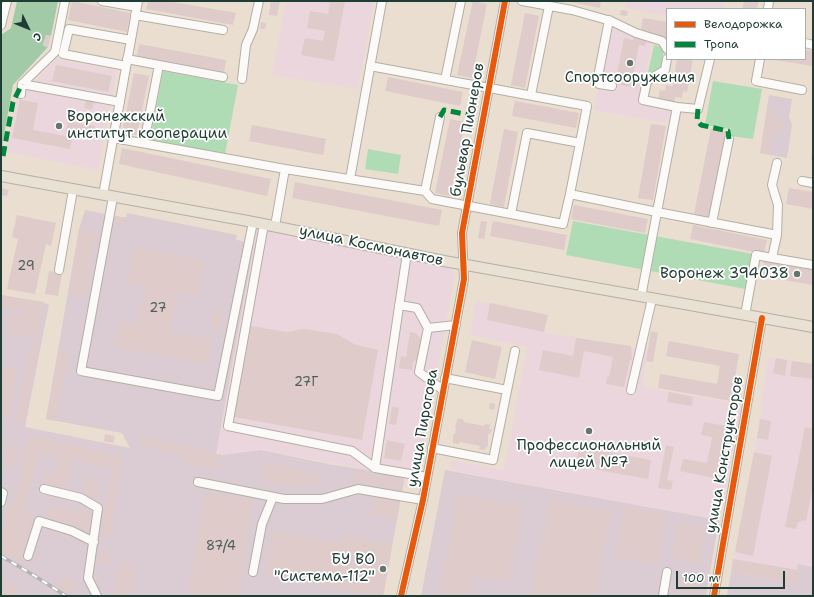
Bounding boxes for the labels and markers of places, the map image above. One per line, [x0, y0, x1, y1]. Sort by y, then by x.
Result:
marker: Спортсооружения [625, 58, 635, 68]
place label: Спортсооружения [565, 69, 695, 87]
place label: Воронежский институт кооперации [67, 108, 227, 143]
marker: Воронежский институт кооперации [54, 121, 64, 131]
place label: Воронеж 394038 [660, 265, 789, 283]
marker: Воронеж 394038 [792, 269, 802, 279]
marker: Профессиональный лицей №7 [584, 426, 594, 436]
place label: Профессиональный лицей №7 [517, 437, 661, 472]
place label: БУ ВО "Система-112" [274, 551, 375, 586]
marker: БУ ВО "Система-112" [378, 564, 388, 574]

